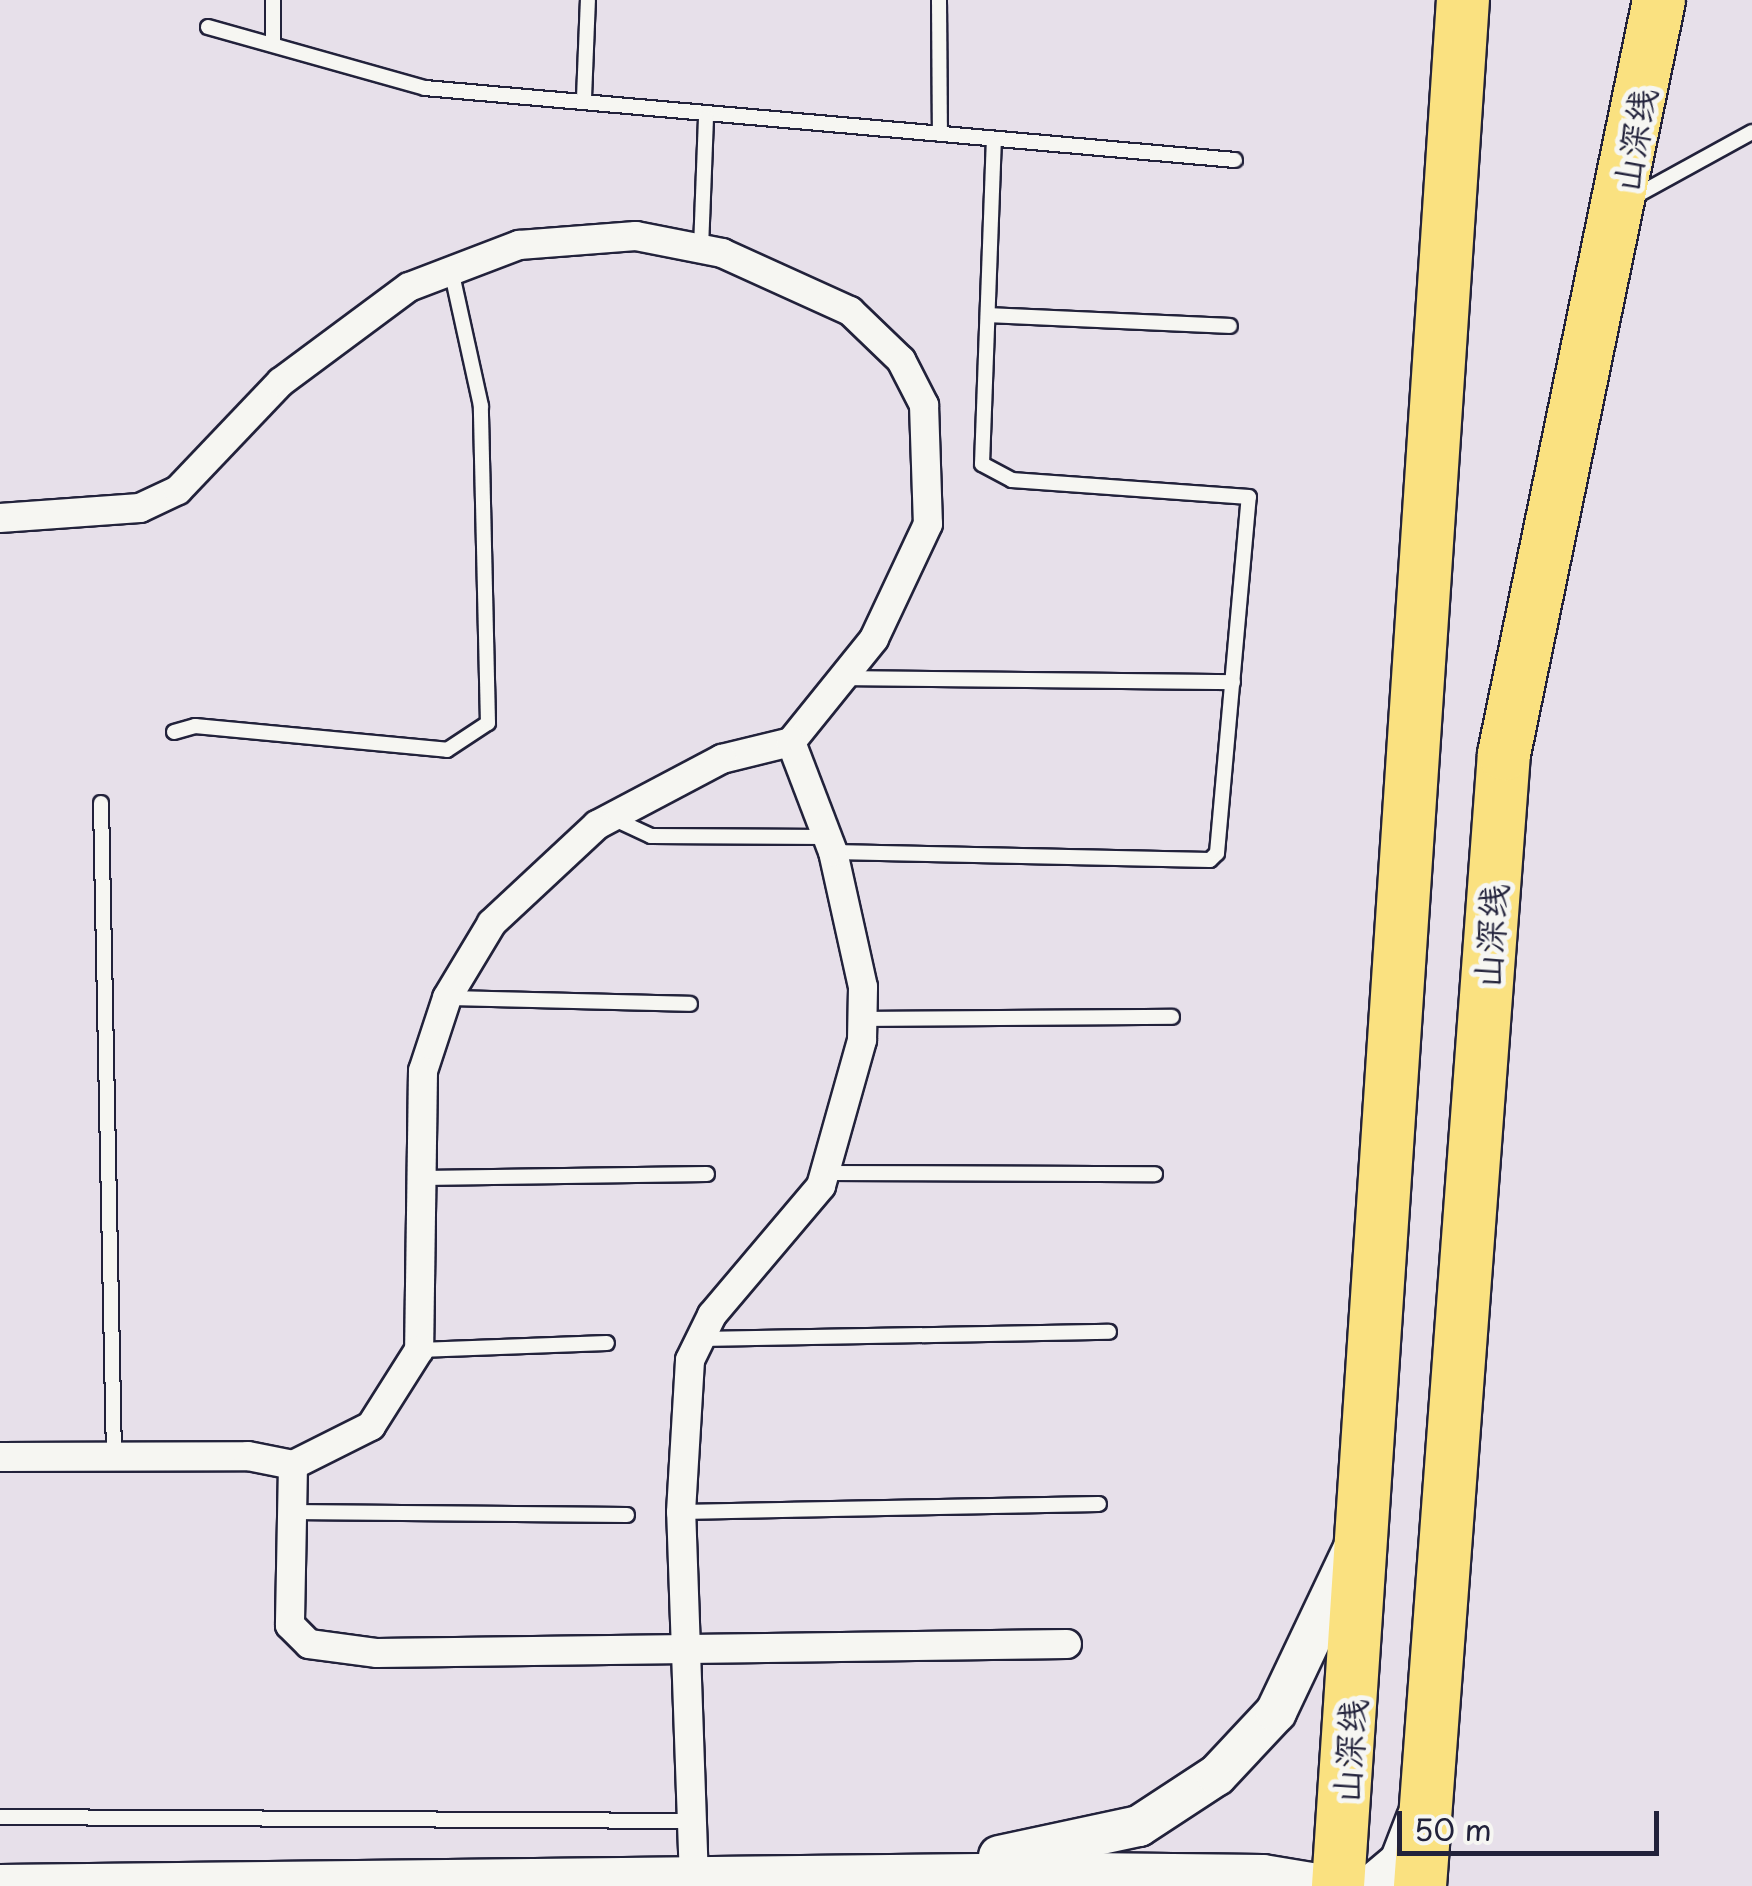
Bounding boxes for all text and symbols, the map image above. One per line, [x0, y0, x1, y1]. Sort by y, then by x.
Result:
street label: 山深线 [1604, 85, 1664, 195]
street label: 山深线 [1465, 882, 1515, 990]
street label: 山深线 [1324, 1697, 1374, 1805]
scale bar [1402, 1791, 1664, 1853]
text: 50 m [1414, 1806, 1492, 1851]

